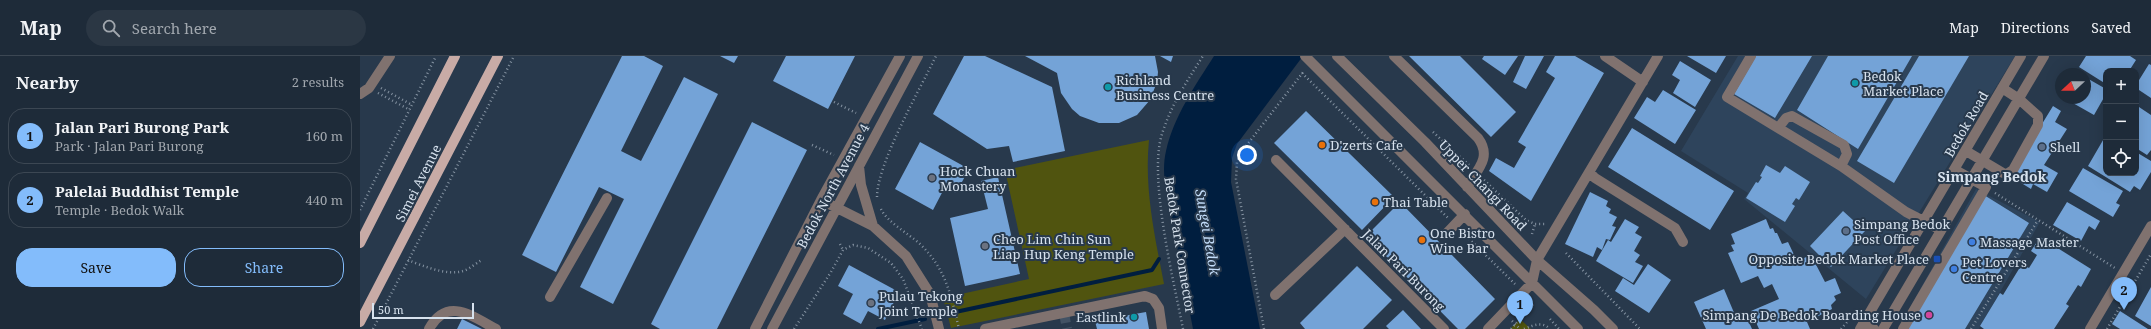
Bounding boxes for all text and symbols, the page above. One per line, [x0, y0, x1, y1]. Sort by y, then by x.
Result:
search box [86, 10, 366, 46]
text: Map [20, 15, 62, 41]
icon: search [100, 17, 122, 39]
text: Search here [132, 18, 217, 38]
text: Map [1949, 18, 1979, 37]
text: Directions [2001, 18, 2069, 37]
text: Saved [2091, 18, 2131, 37]
place label: Bedok Market Place [1863, 67, 1943, 100]
north arrow [2055, 68, 2091, 104]
map controls [2103, 68, 2139, 176]
button: + [2103, 68, 2139, 104]
text: Nearby [16, 71, 79, 94]
place label: Richland Business Centre [1116, 71, 1214, 104]
text: 2 results [292, 73, 344, 91]
marker: Bedok Market Place [1850, 78, 1860, 88]
marker: Richland Business Centre [1103, 82, 1113, 92]
street label: Bedok Road [1940, 88, 1992, 160]
button: − [2103, 104, 2139, 140]
text: Jalan Pari Burong Park [55, 117, 229, 137]
street label: Bedok North Avenue 4 [792, 120, 874, 252]
text: 1 [26, 127, 34, 145]
text: 160 m [306, 127, 343, 145]
place label: D'zerts Cafe [1330, 136, 1403, 154]
street label: Upper Changi Road [1435, 136, 1531, 234]
text: Park · Jalan Pari Burong [55, 137, 204, 155]
place label: Shell [2050, 138, 2080, 156]
marker: D'zerts Cafe [1317, 140, 1327, 150]
button: locate [2103, 140, 2139, 176]
street label: Simei Avenue [391, 141, 445, 225]
marker: Shell [2037, 142, 2047, 152]
your location [1237, 145, 1257, 165]
place label: Hock Chuan Monastery [940, 162, 1016, 195]
district label: Simpang Bedok [1937, 167, 2047, 186]
marker: Hock Chuan Monastery [927, 173, 937, 183]
street label: Bedok Park Connector [1160, 175, 1200, 315]
text: Palelai Buddhist Temple [55, 181, 239, 201]
water label: Sungei Bedok [1191, 187, 1225, 278]
text: 2 [26, 191, 34, 209]
text: 440 m [306, 191, 343, 209]
place label: Thai Table [1383, 193, 1448, 211]
marker: Thai Table [1370, 197, 1380, 207]
text: Temple · Bedok Walk [55, 201, 184, 219]
place label: Simpang Bedok Post Office [1854, 215, 1951, 248]
street label: Jalan Pari Burong [1358, 224, 1449, 315]
place label: One Bistro Wine Bar [1430, 224, 1495, 257]
marker: Simpang Bedok Post Office [1841, 226, 1851, 236]
place label: Cheo Lim Chin Sun Liap Hup Keng Temple [993, 230, 1134, 263]
place label: Massage Master [1980, 233, 2079, 251]
marker: One Bistro Wine Bar [1417, 235, 1427, 245]
marker: Massage Master [1967, 237, 1977, 247]
marker: Cheo Lim Chin Sun Liap Hup Keng Temple [980, 241, 990, 251]
button: Save [16, 248, 176, 287]
button: Share [184, 248, 344, 287]
place label: Opposite Bedok Market Place [1749, 250, 1929, 268]
place label: Pet Lovers Centre [1962, 253, 2027, 286]
marker: Opposite Bedok Market Place [1932, 254, 1942, 264]
marker: Pet Lovers Centre [1949, 264, 1959, 274]
pin: 2 [2111, 277, 2137, 310]
place label: Pulau Tekong Joint Temple [878, 287, 963, 320]
pin: 1 [1507, 291, 1533, 324]
marker: Pulau Tekong Joint Temple [866, 298, 876, 308]
scale bar [372, 301, 474, 320]
text: 50 m [378, 302, 404, 317]
place label: Simpang De Bedok Boarding House [1702, 306, 1921, 324]
place label: Eastlink [1076, 308, 1126, 326]
marker: Simpang De Bedok Boarding House [1924, 310, 1934, 320]
marker: Eastlink [1129, 312, 1139, 322]

